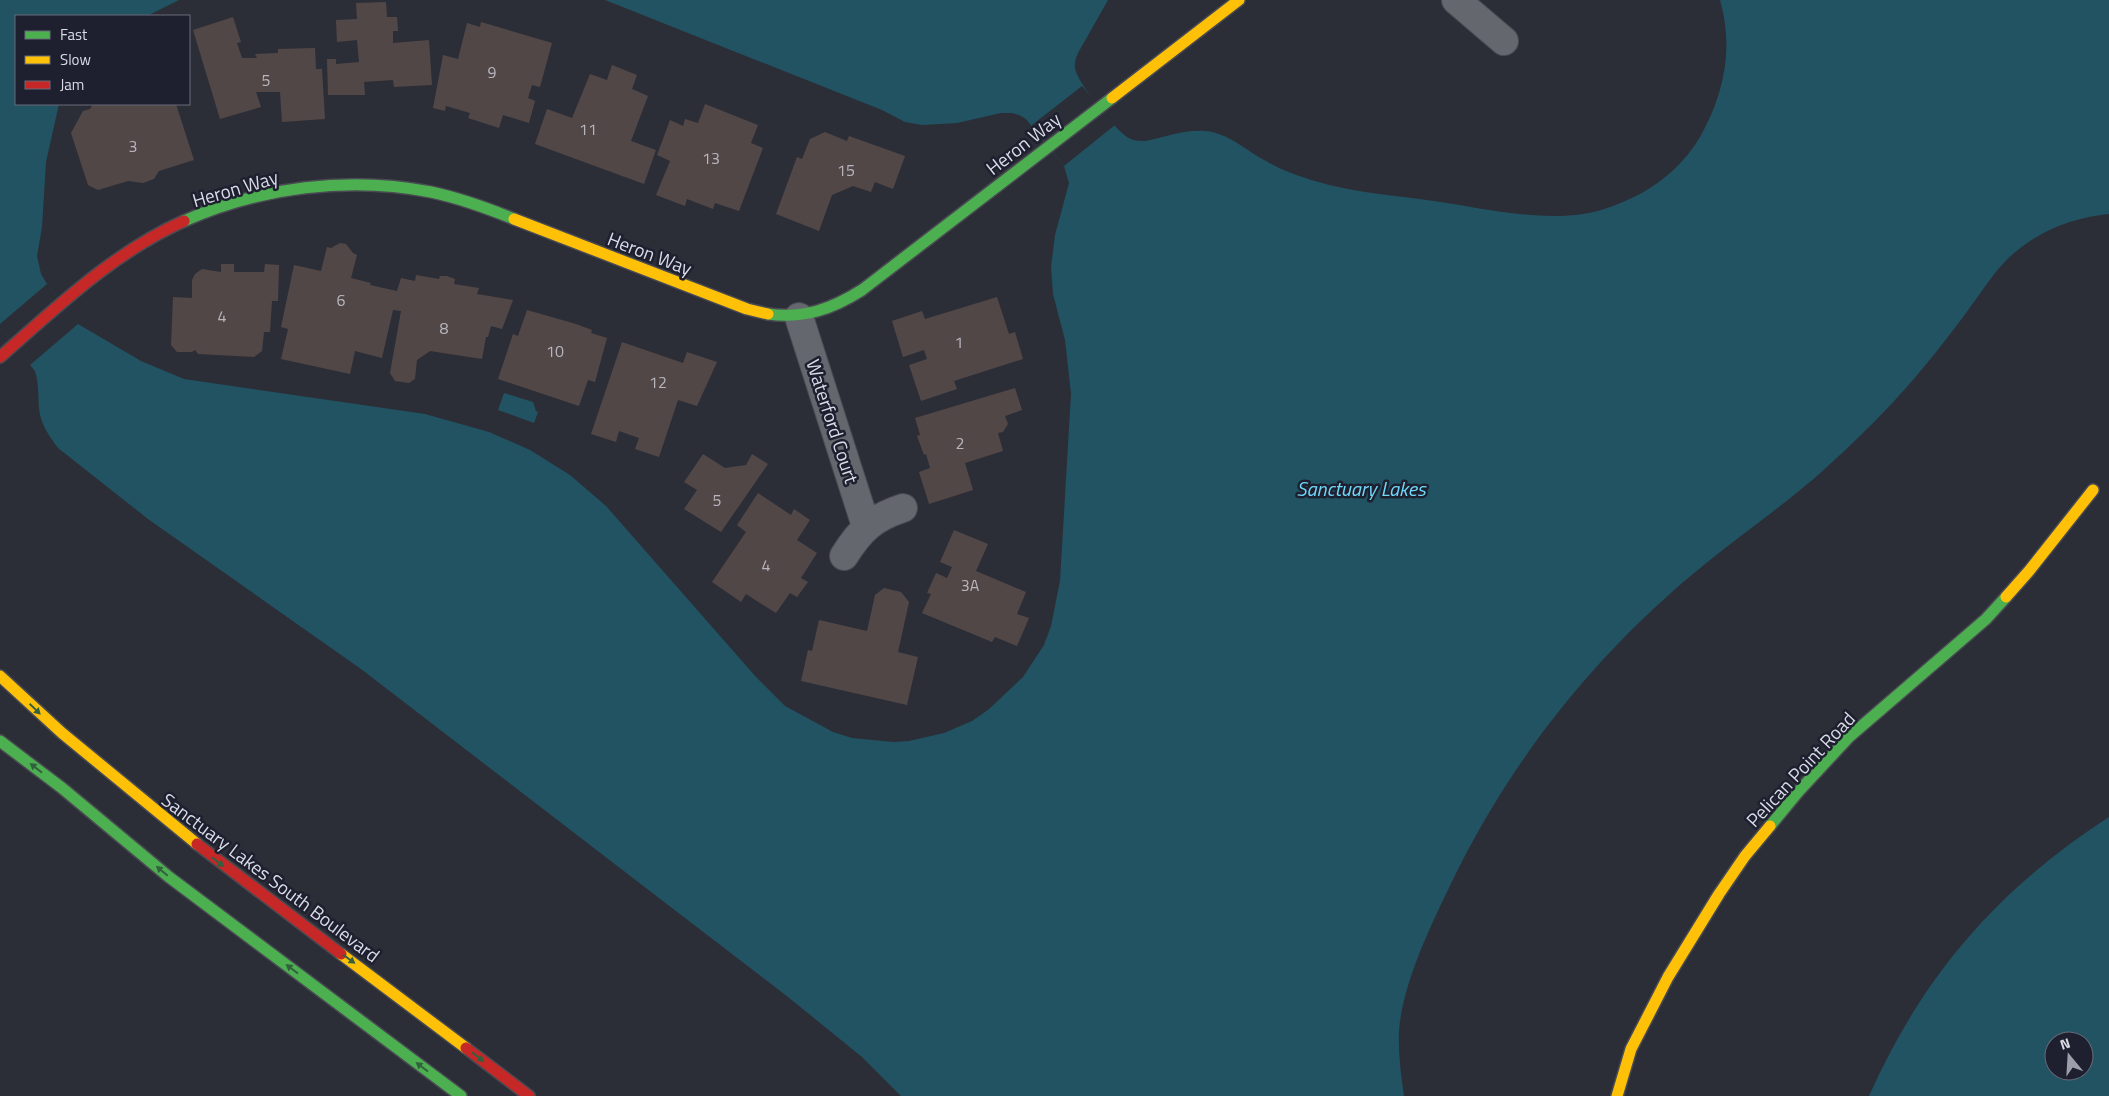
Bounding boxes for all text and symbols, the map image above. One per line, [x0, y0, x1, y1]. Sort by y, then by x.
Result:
legend [15, 15, 190, 105]
text: Fast [60, 23, 88, 46]
text: Slow [60, 48, 91, 71]
house number: 9 [488, 60, 497, 84]
house number: 5 [262, 68, 271, 92]
text: Jam [60, 73, 84, 96]
street label: Heron Way [979, 104, 1067, 182]
house number: 11 [579, 117, 597, 141]
house number: 3 [129, 134, 137, 158]
house number: 13 [702, 146, 720, 170]
house number: 15 [837, 158, 855, 182]
street label: Heron Way [189, 162, 281, 214]
street label: Heron Way [604, 224, 696, 282]
house number: 6 [337, 288, 346, 312]
house number: 4 [218, 304, 227, 328]
house number: 8 [440, 316, 449, 340]
house number: 1 [955, 330, 963, 354]
house number: 10 [546, 339, 564, 363]
street label: Waterford Court [799, 355, 867, 487]
house number: 12 [649, 370, 667, 394]
house number: 2 [956, 431, 964, 455]
water label: Sanctuary Lakes [1296, 473, 1427, 504]
house number: 5 [713, 488, 722, 512]
house number: 4 [762, 553, 771, 577]
house number: 3A [961, 573, 980, 597]
one-way arrow [29, 703, 41, 715]
street label: Pelican Point Road [1739, 705, 1861, 833]
one-way arrow [30, 763, 43, 774]
street label: Sanctuary Lakes South Boulevard [156, 785, 386, 969]
one-way arrow [212, 856, 225, 867]
one-way arrow [156, 866, 169, 877]
one-way arrow [342, 954, 355, 964]
one-way arrow [285, 964, 299, 974]
north arrow [2044, 1031, 2094, 1081]
text: N [2057, 1032, 2073, 1055]
one-way arrow [472, 1051, 485, 1062]
one-way arrow [416, 1061, 429, 1072]

